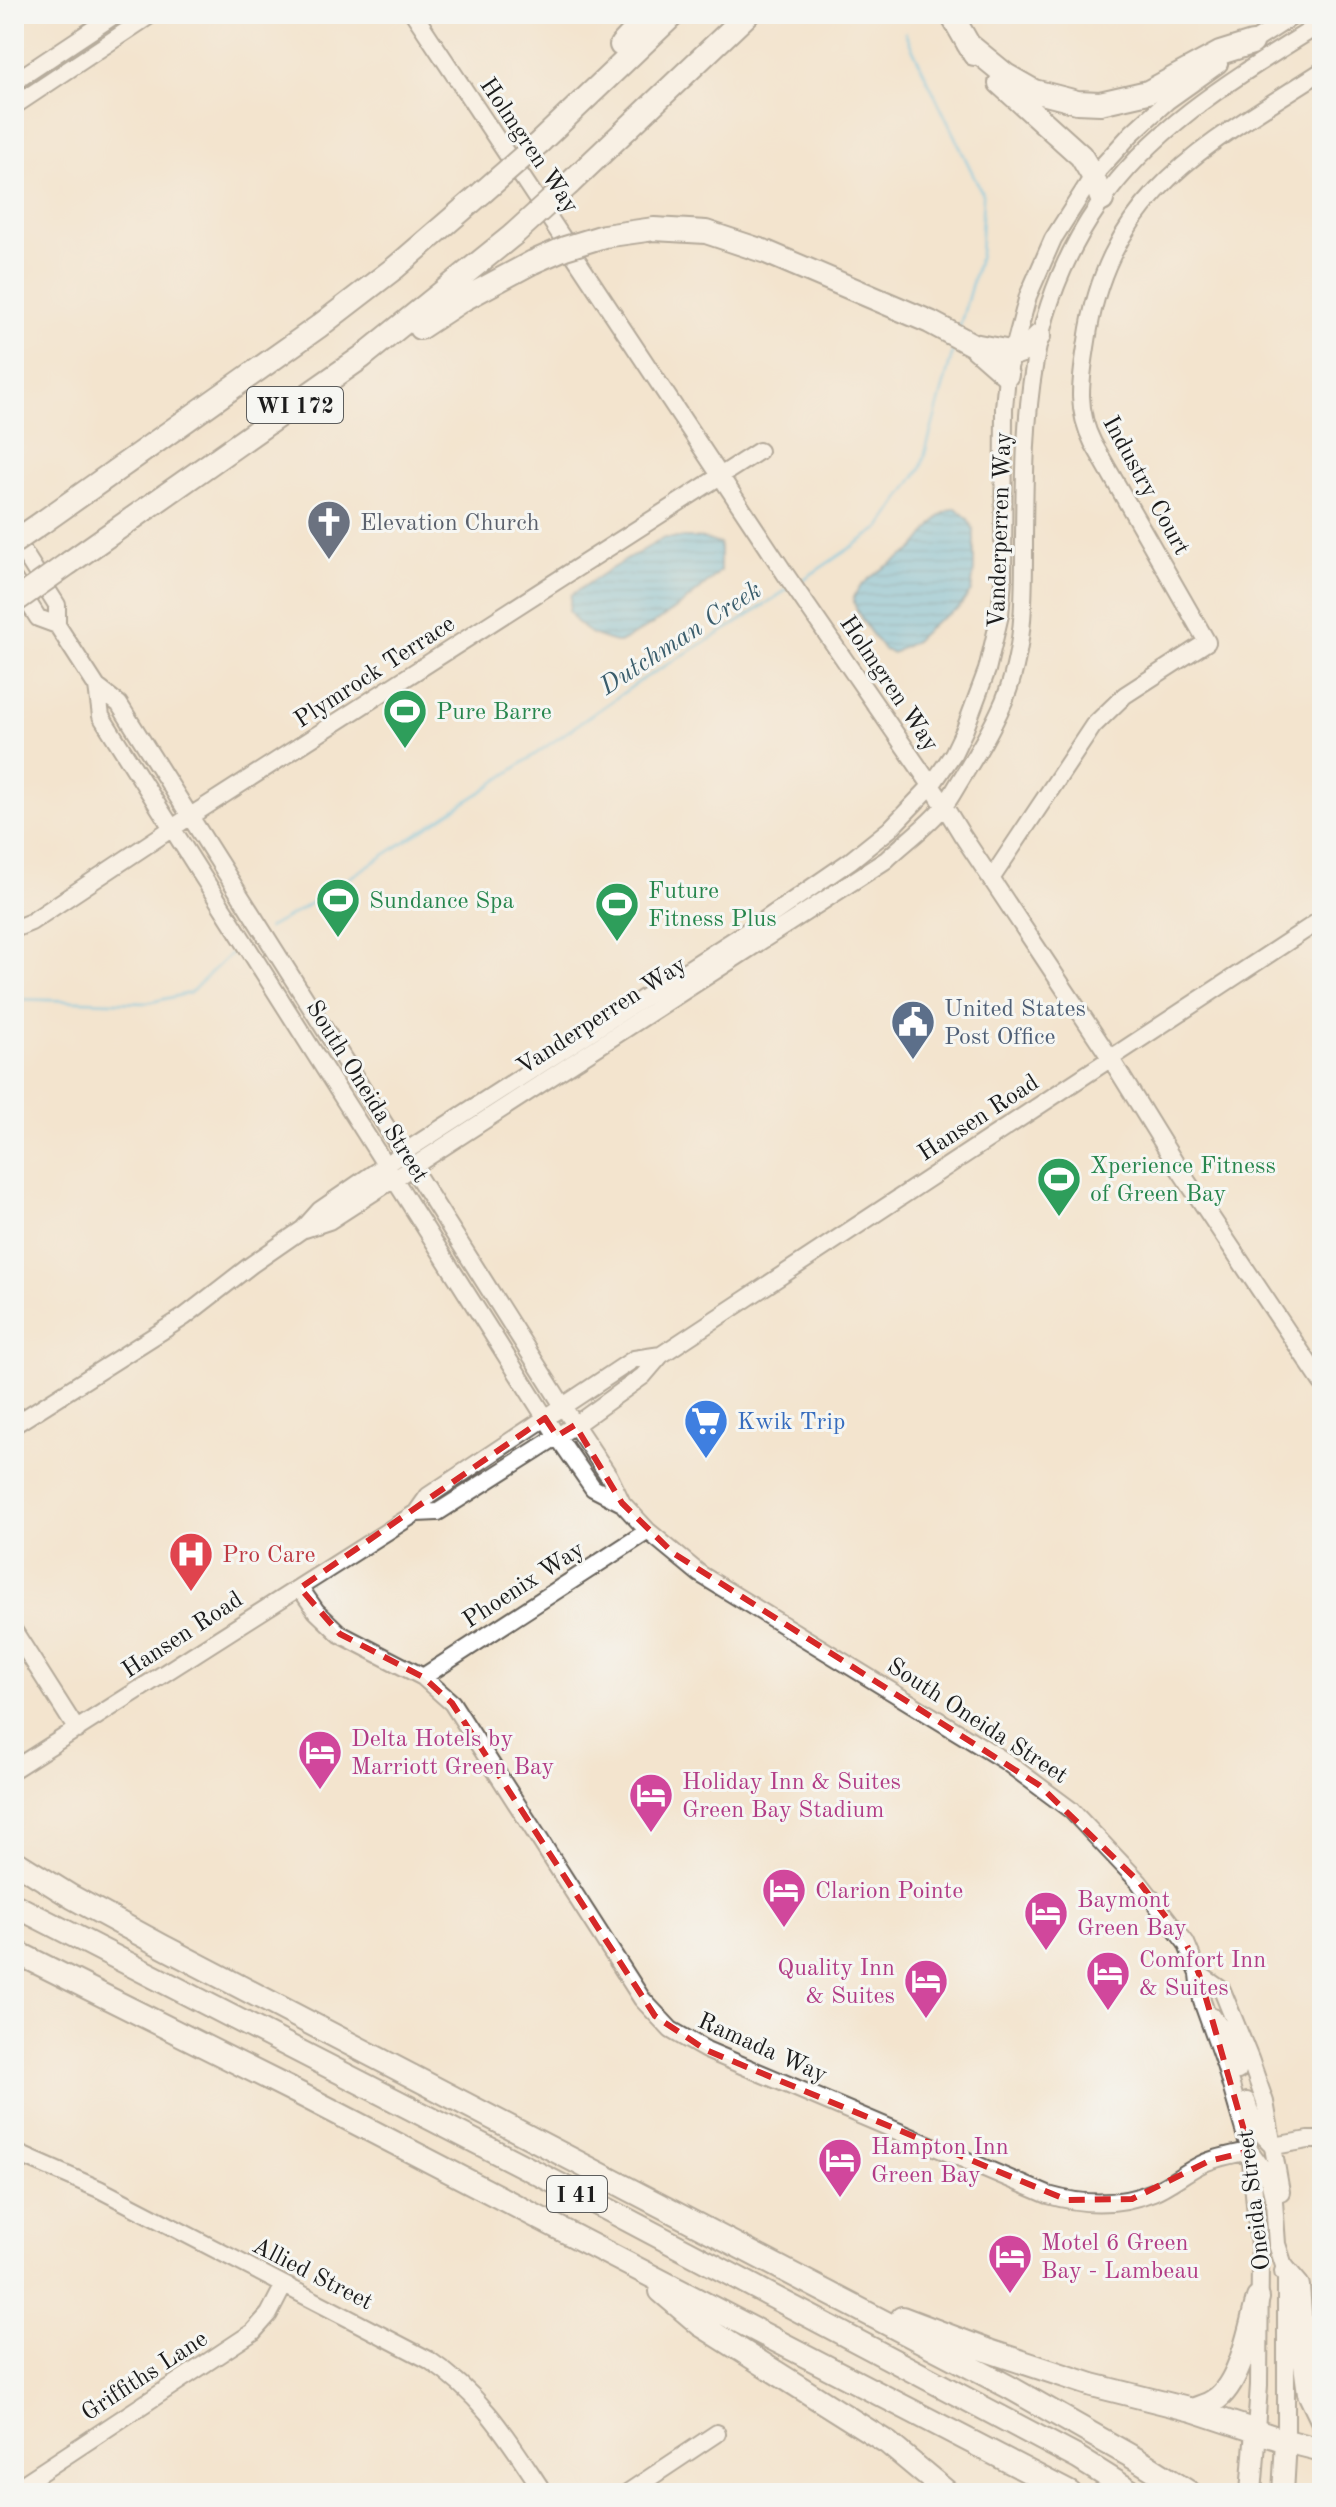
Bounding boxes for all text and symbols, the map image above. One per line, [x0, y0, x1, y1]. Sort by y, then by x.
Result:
street label: Holmgren Way [474, 74, 583, 218]
road number: WI 172 [247, 387, 343, 423]
street label: Industry Court [1097, 412, 1193, 560]
street label: Vanderperren Way [986, 431, 1016, 629]
church icon: Elevation Church [305, 498, 353, 561]
place label: Elevation Church [360, 512, 540, 536]
water label: Dutchman Creek [595, 577, 766, 701]
street label: Plymrock Terrace [291, 612, 459, 733]
street label: Holmgren Way [834, 612, 943, 756]
sports icon: Pure Barre [381, 687, 429, 750]
place label: Pure Barre [436, 701, 552, 725]
sports icon: Sundance Spa [314, 876, 362, 939]
sports icon: Future Fitness Plus [593, 880, 641, 943]
place label: Future Fitness Plus [648, 880, 777, 932]
place label: Sundance Spa [369, 890, 515, 914]
street label: Vanderperren Way [513, 953, 691, 1080]
street label: South Oneida Street [301, 997, 432, 1187]
public building icon: United States Post Office [889, 998, 937, 1061]
place label: United States Post Office [944, 998, 1086, 1050]
street label: Hansen Road [915, 1071, 1044, 1166]
sports icon: Xperience Fitness of Green Bay [1035, 1155, 1083, 1218]
place label: Xperience Fitness of Green Bay [1090, 1155, 1276, 1207]
supermarket icon: Kwik Trip [682, 1397, 730, 1460]
place label: Kwik Trip [737, 1411, 845, 1435]
hospital icon: Pro Care [167, 1530, 215, 1593]
street label: Phoenix Way [459, 1538, 589, 1634]
place label: Pro Care [222, 1544, 316, 1568]
street label: Hansen Road [119, 1588, 248, 1683]
street label: South Oneida Street [882, 1654, 1071, 1789]
hotel icon: Delta Hotels by Marriott Green Bay [296, 1728, 344, 1791]
place label: Delta Hotels by Marriott Green Bay [351, 1728, 554, 1780]
hotel icon: Holiday Inn & Suites Green Bay Stadium [627, 1771, 675, 1834]
place label: Holiday Inn & Suites Green Bay Stadium [682, 1771, 901, 1823]
hotel icon: Clarion Pointe [760, 1866, 808, 1929]
place label: Clarion Pointe [815, 1880, 963, 1904]
hotel icon: Baymont Green Bay [1022, 1889, 1070, 1952]
place label: Baymont Green Bay [1077, 1889, 1187, 1941]
hotel icon: Comfort Inn & Suites [1084, 1949, 1132, 2012]
place label: Comfort Inn & Suites [1139, 1949, 1266, 2001]
place label: Quality Inn & Suites [777, 1957, 895, 2009]
hotel icon: Quality Inn & Suites [902, 1957, 950, 2020]
street label: Ramada Way [694, 2010, 831, 2088]
street label: Oneida Street [1234, 2128, 1276, 2272]
hotel icon: Hampton Inn Green Bay [816, 2136, 864, 2199]
place label: Hampton Inn Green Bay [871, 2136, 1009, 2188]
road number: I 41 [547, 2176, 607, 2212]
hotel icon: Motel 6 Green Bay - Lambeau [986, 2232, 1034, 2295]
place label: Motel 6 Green Bay - Lambeau [1041, 2232, 1199, 2284]
street label: Allied Street [248, 2234, 376, 2315]
street label: Griffiths Lane [78, 2327, 212, 2426]

